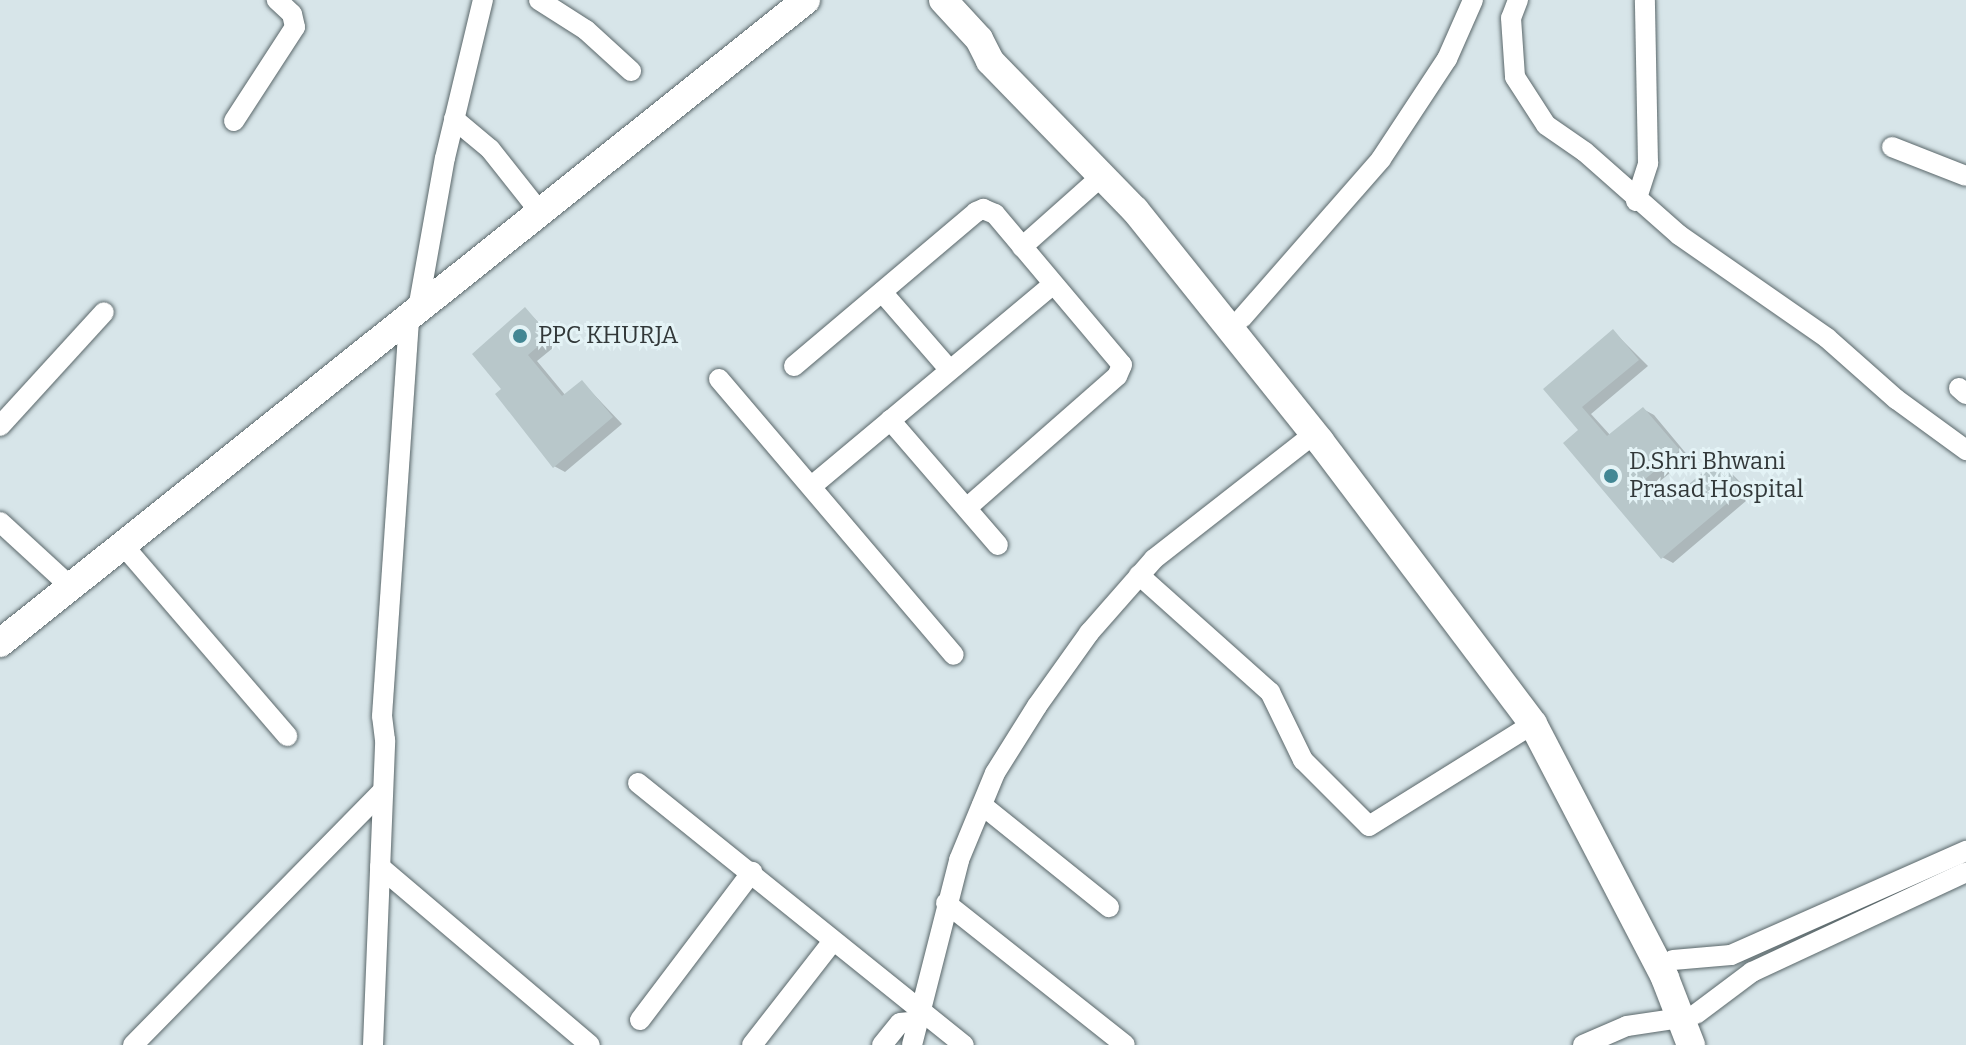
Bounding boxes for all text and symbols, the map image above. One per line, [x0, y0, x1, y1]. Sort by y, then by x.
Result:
place label: PPC KHURJA [538, 322, 678, 350]
marker: PPC KHURJA [509, 325, 531, 347]
place label: D.Shri Bhwani Prasad Hospital [1629, 448, 1804, 504]
marker: D.Shri Bhwani Prasad Hospital [1600, 465, 1622, 487]

